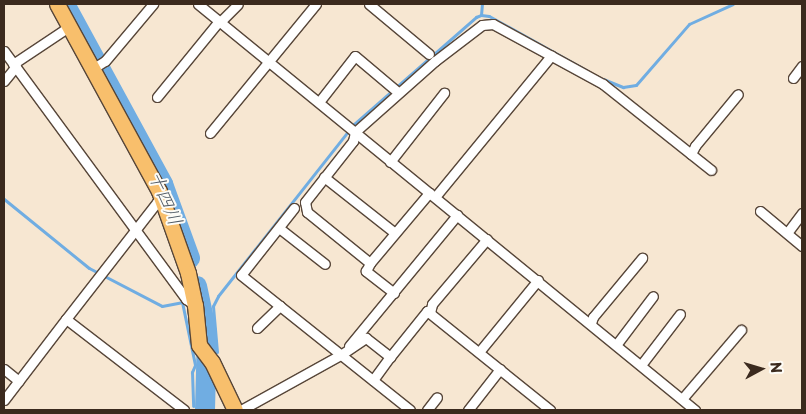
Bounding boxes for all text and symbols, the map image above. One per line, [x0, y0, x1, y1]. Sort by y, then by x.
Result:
water label: 十四川 [144, 167, 188, 229]
north arrow [736, 344, 786, 394]
text: N [765, 361, 787, 374]

